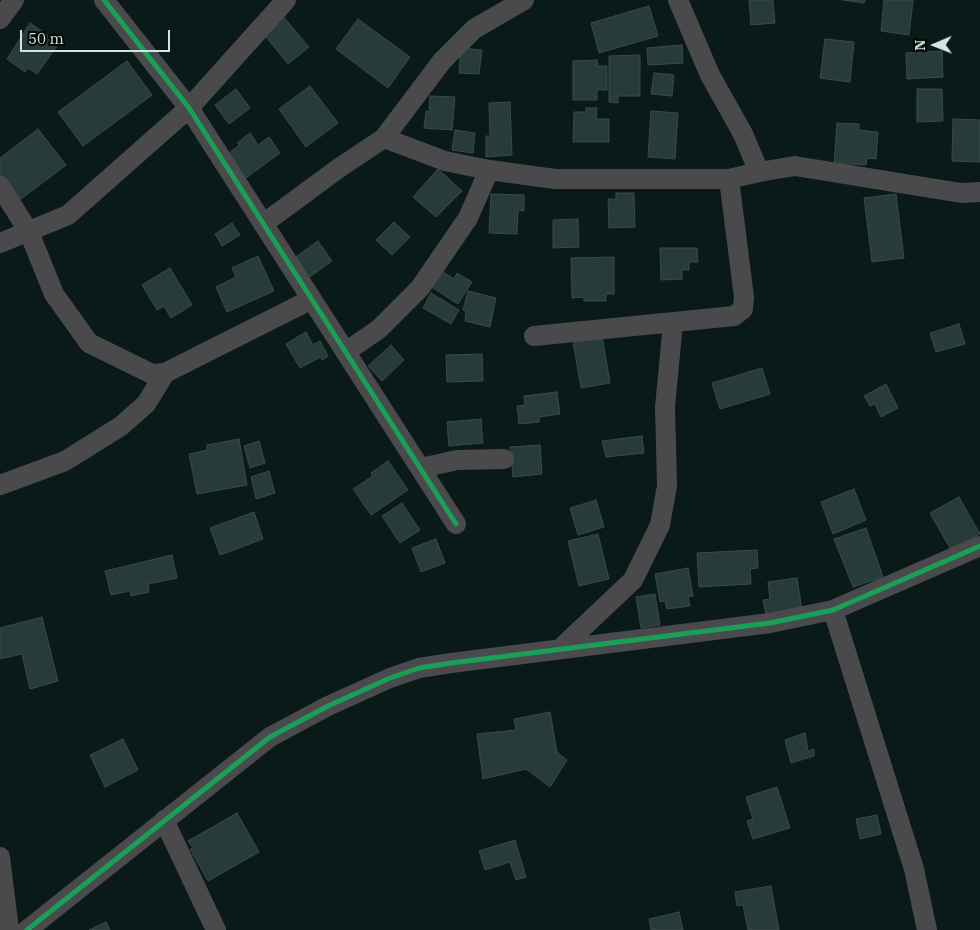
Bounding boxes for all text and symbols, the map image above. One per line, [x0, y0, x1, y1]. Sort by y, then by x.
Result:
scale bar [22, 20, 172, 52]
north arrow [910, 20, 960, 70]
text: 50 m [28, 29, 64, 48]
text: N [911, 40, 929, 51]

